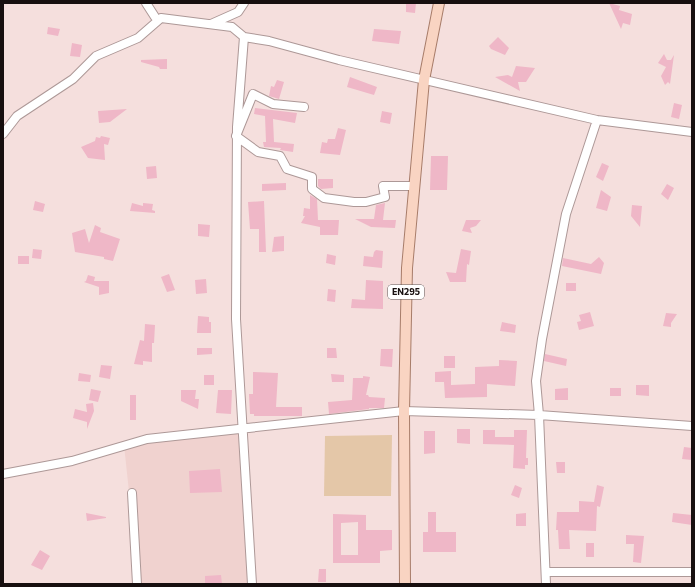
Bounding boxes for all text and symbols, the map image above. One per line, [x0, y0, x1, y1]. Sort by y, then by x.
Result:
road number: EN295 [388, 285, 424, 299]

